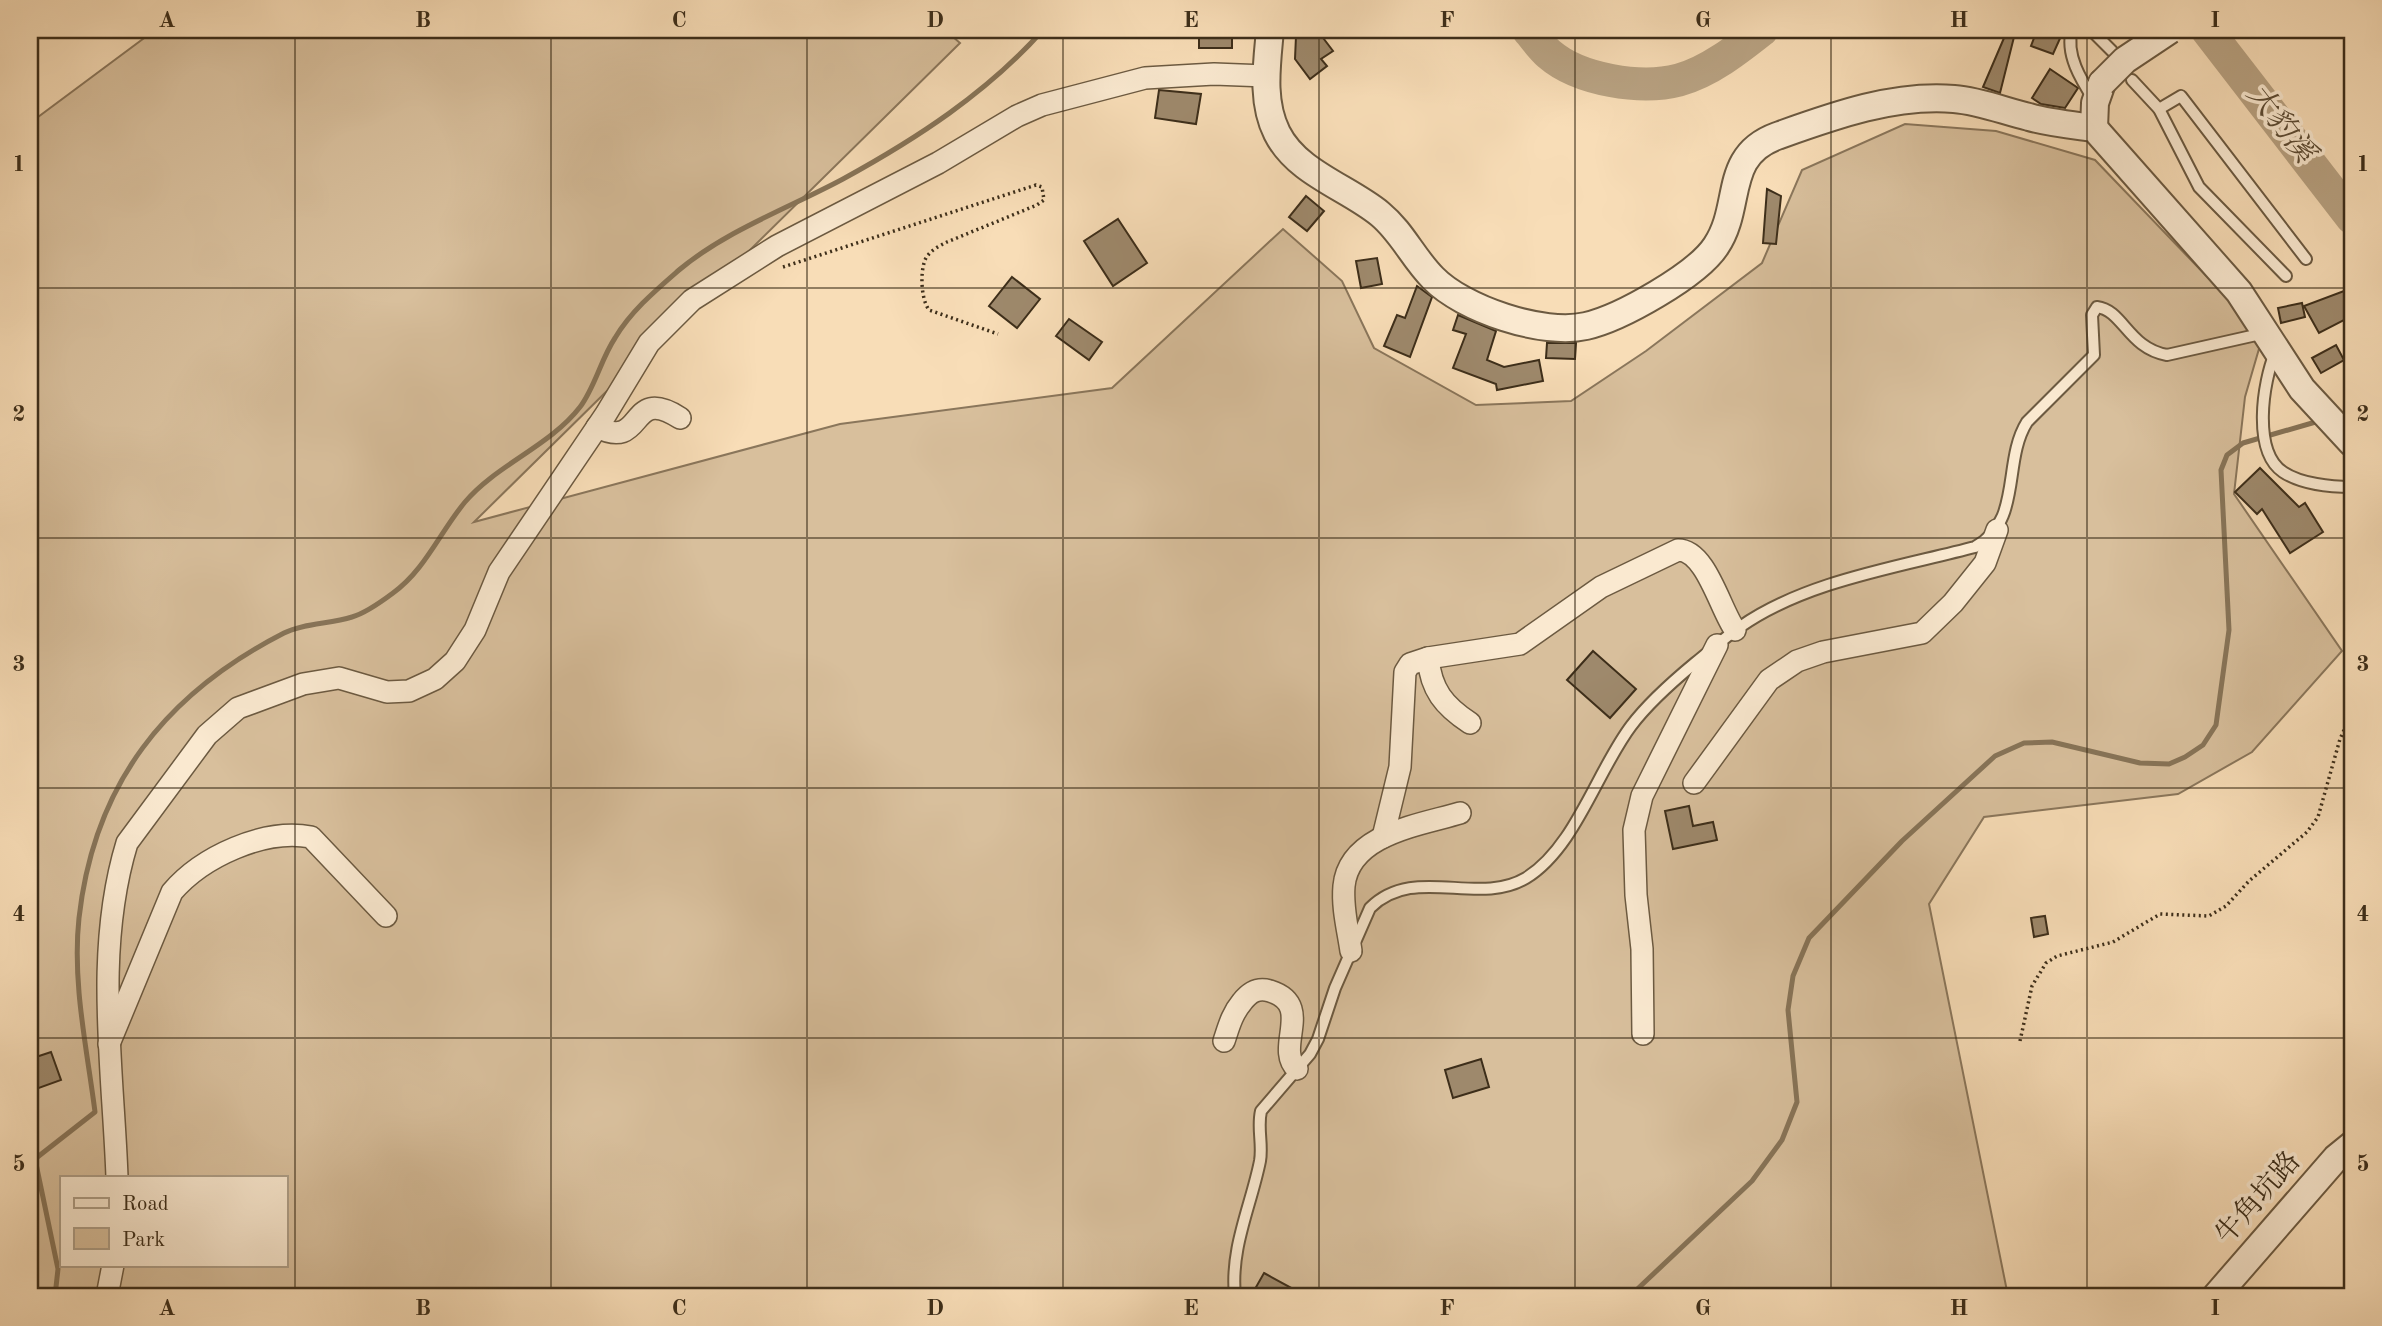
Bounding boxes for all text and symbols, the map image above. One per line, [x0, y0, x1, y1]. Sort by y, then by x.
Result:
text: A [158, 9, 176, 32]
text: B [415, 9, 431, 32]
text: C [671, 9, 687, 32]
text: D [926, 9, 944, 32]
text: E [1183, 9, 1199, 32]
text: F [1439, 9, 1455, 32]
text: G [1695, 9, 1711, 32]
text: H [1950, 9, 1968, 32]
text: I [2210, 9, 2220, 32]
water label: 大豹溪 [2240, 77, 2324, 171]
text: 1 [12, 153, 26, 176]
text: 1 [2356, 153, 2370, 176]
text: 2 [12, 403, 26, 426]
text: 2 [2356, 403, 2370, 426]
text: 3 [12, 653, 26, 676]
text: 3 [2356, 653, 2370, 676]
text: 4 [12, 903, 26, 926]
text: 4 [2356, 903, 2370, 926]
street label: 牛角坑路 [2209, 1146, 2306, 1250]
text: 5 [12, 1153, 26, 1176]
text: 5 [2356, 1153, 2370, 1176]
legend [60, 1176, 287, 1266]
text: Road [122, 1194, 169, 1215]
text: Park [122, 1230, 165, 1251]
text: A [158, 1297, 176, 1320]
text: B [415, 1297, 431, 1320]
text: C [671, 1297, 687, 1320]
text: D [926, 1297, 944, 1320]
text: E [1183, 1297, 1199, 1320]
text: F [1439, 1297, 1455, 1320]
text: G [1695, 1297, 1711, 1320]
text: H [1950, 1297, 1968, 1320]
text: I [2210, 1297, 2220, 1320]

